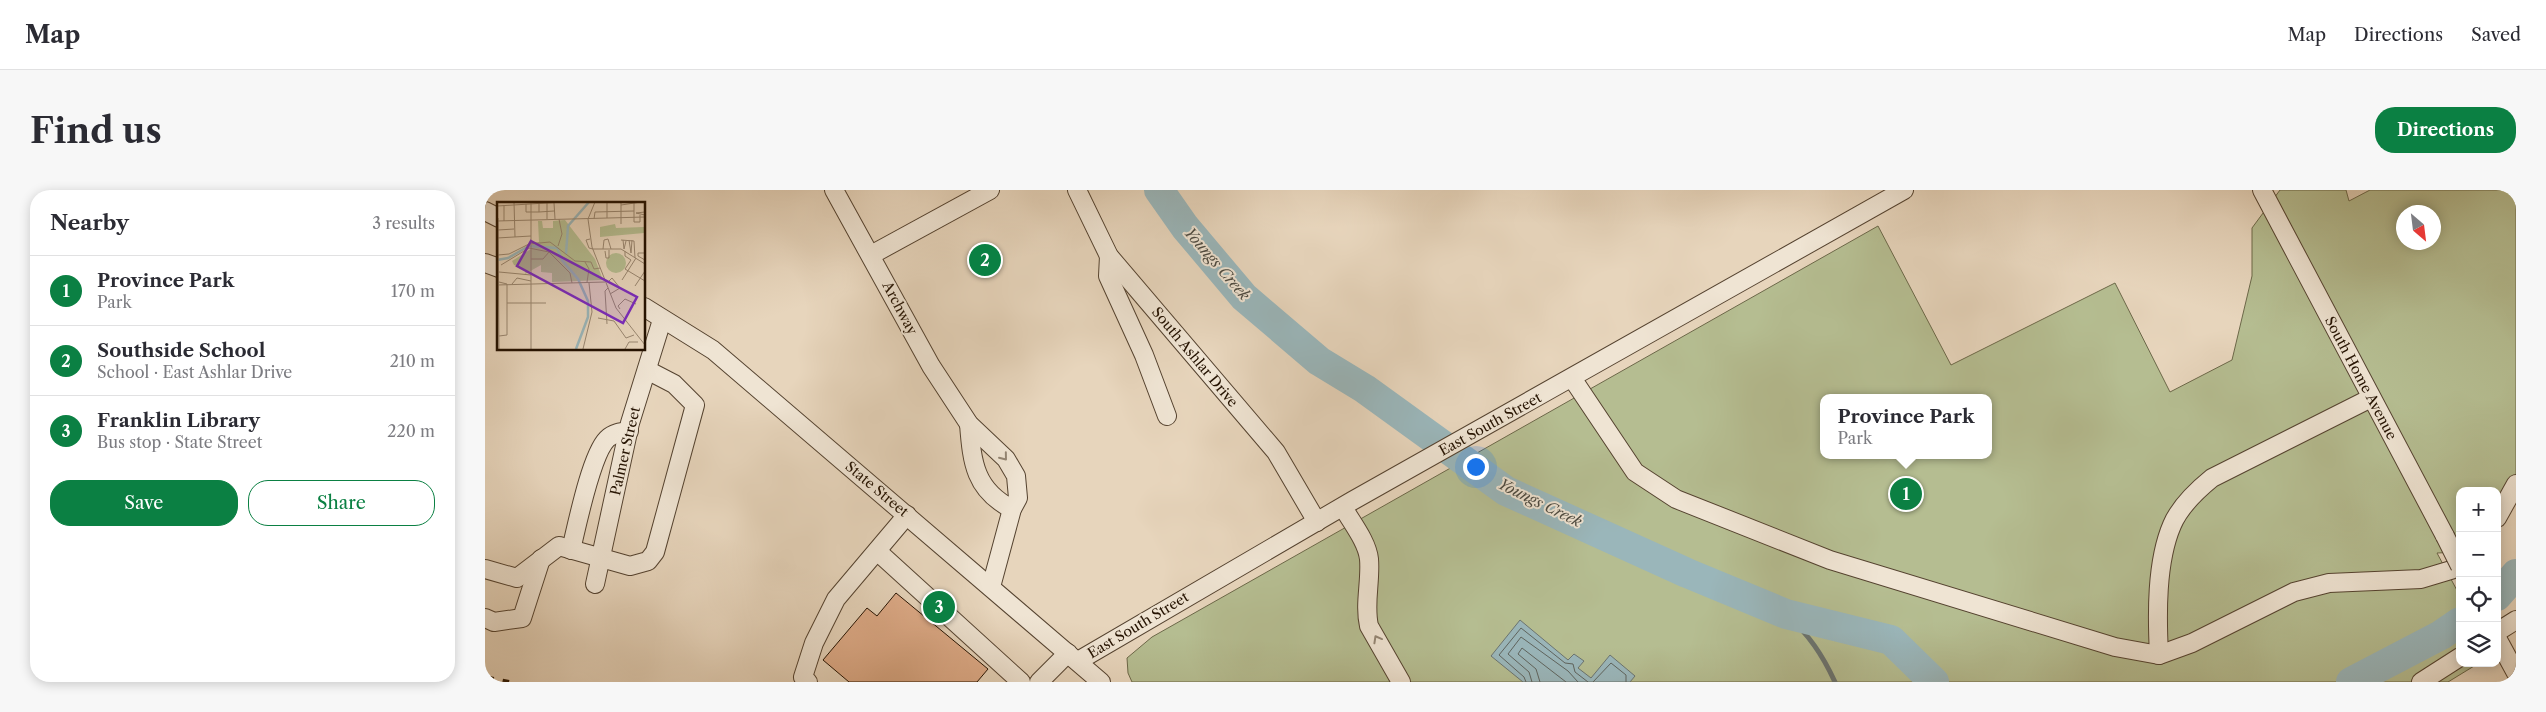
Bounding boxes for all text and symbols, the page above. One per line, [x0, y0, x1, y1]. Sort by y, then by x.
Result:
text: Map [25, 20, 80, 49]
text: Map [2287, 24, 2326, 46]
text: Directions [2354, 24, 2443, 46]
text: Saved [2471, 24, 2521, 46]
button: Directions [2375, 107, 2516, 153]
text: Find us [30, 109, 162, 152]
inset map [497, 202, 645, 350]
north arrow [2396, 205, 2441, 250]
text: Nearby [50, 210, 129, 235]
text: 3 results [372, 213, 435, 233]
water label: Youngs Creek [1180, 223, 1254, 304]
pin: 2 [969, 241, 1001, 279]
text: Province Park [97, 269, 234, 292]
street label: Archway [878, 277, 922, 338]
text: 1 [62, 281, 70, 301]
text: 170 m [391, 281, 435, 301]
text: Park [97, 292, 132, 312]
street label: South Ashlar Drive [1148, 303, 1242, 411]
street label: South Home Avenue [2321, 313, 2401, 443]
text: Southside School [97, 339, 265, 362]
text: 2 [61, 351, 71, 371]
text: 210 m [390, 351, 435, 371]
text: School · East Ashlar Drive [97, 362, 292, 382]
street label: East South Street [1436, 388, 1544, 460]
popup [1820, 394, 1992, 459]
street label: Palmer Street [606, 405, 644, 497]
text: Province Park [1837, 405, 1975, 428]
text: Franklin Library [97, 409, 260, 432]
text: 3 [61, 421, 71, 441]
text: 220 m [387, 421, 435, 441]
text: Park [1837, 428, 1872, 448]
text: Bus stop · State Street [97, 432, 262, 452]
one-way arrow [998, 452, 1007, 461]
your location [1463, 454, 1489, 480]
street label: State Street [842, 457, 912, 521]
water label: Youngs Creek [1495, 474, 1585, 531]
pin: 1 [1890, 475, 1922, 513]
button: Save [50, 480, 238, 526]
button: Share [248, 480, 435, 526]
map controls [2456, 487, 2501, 667]
button: + [2456, 487, 2501, 532]
button: − [2456, 532, 2501, 577]
button: locate [2456, 577, 2501, 622]
pin: 3 [923, 588, 955, 626]
street label: East South Street [1084, 588, 1192, 662]
button: layers [2456, 622, 2501, 667]
one-way arrow [1373, 636, 1383, 645]

